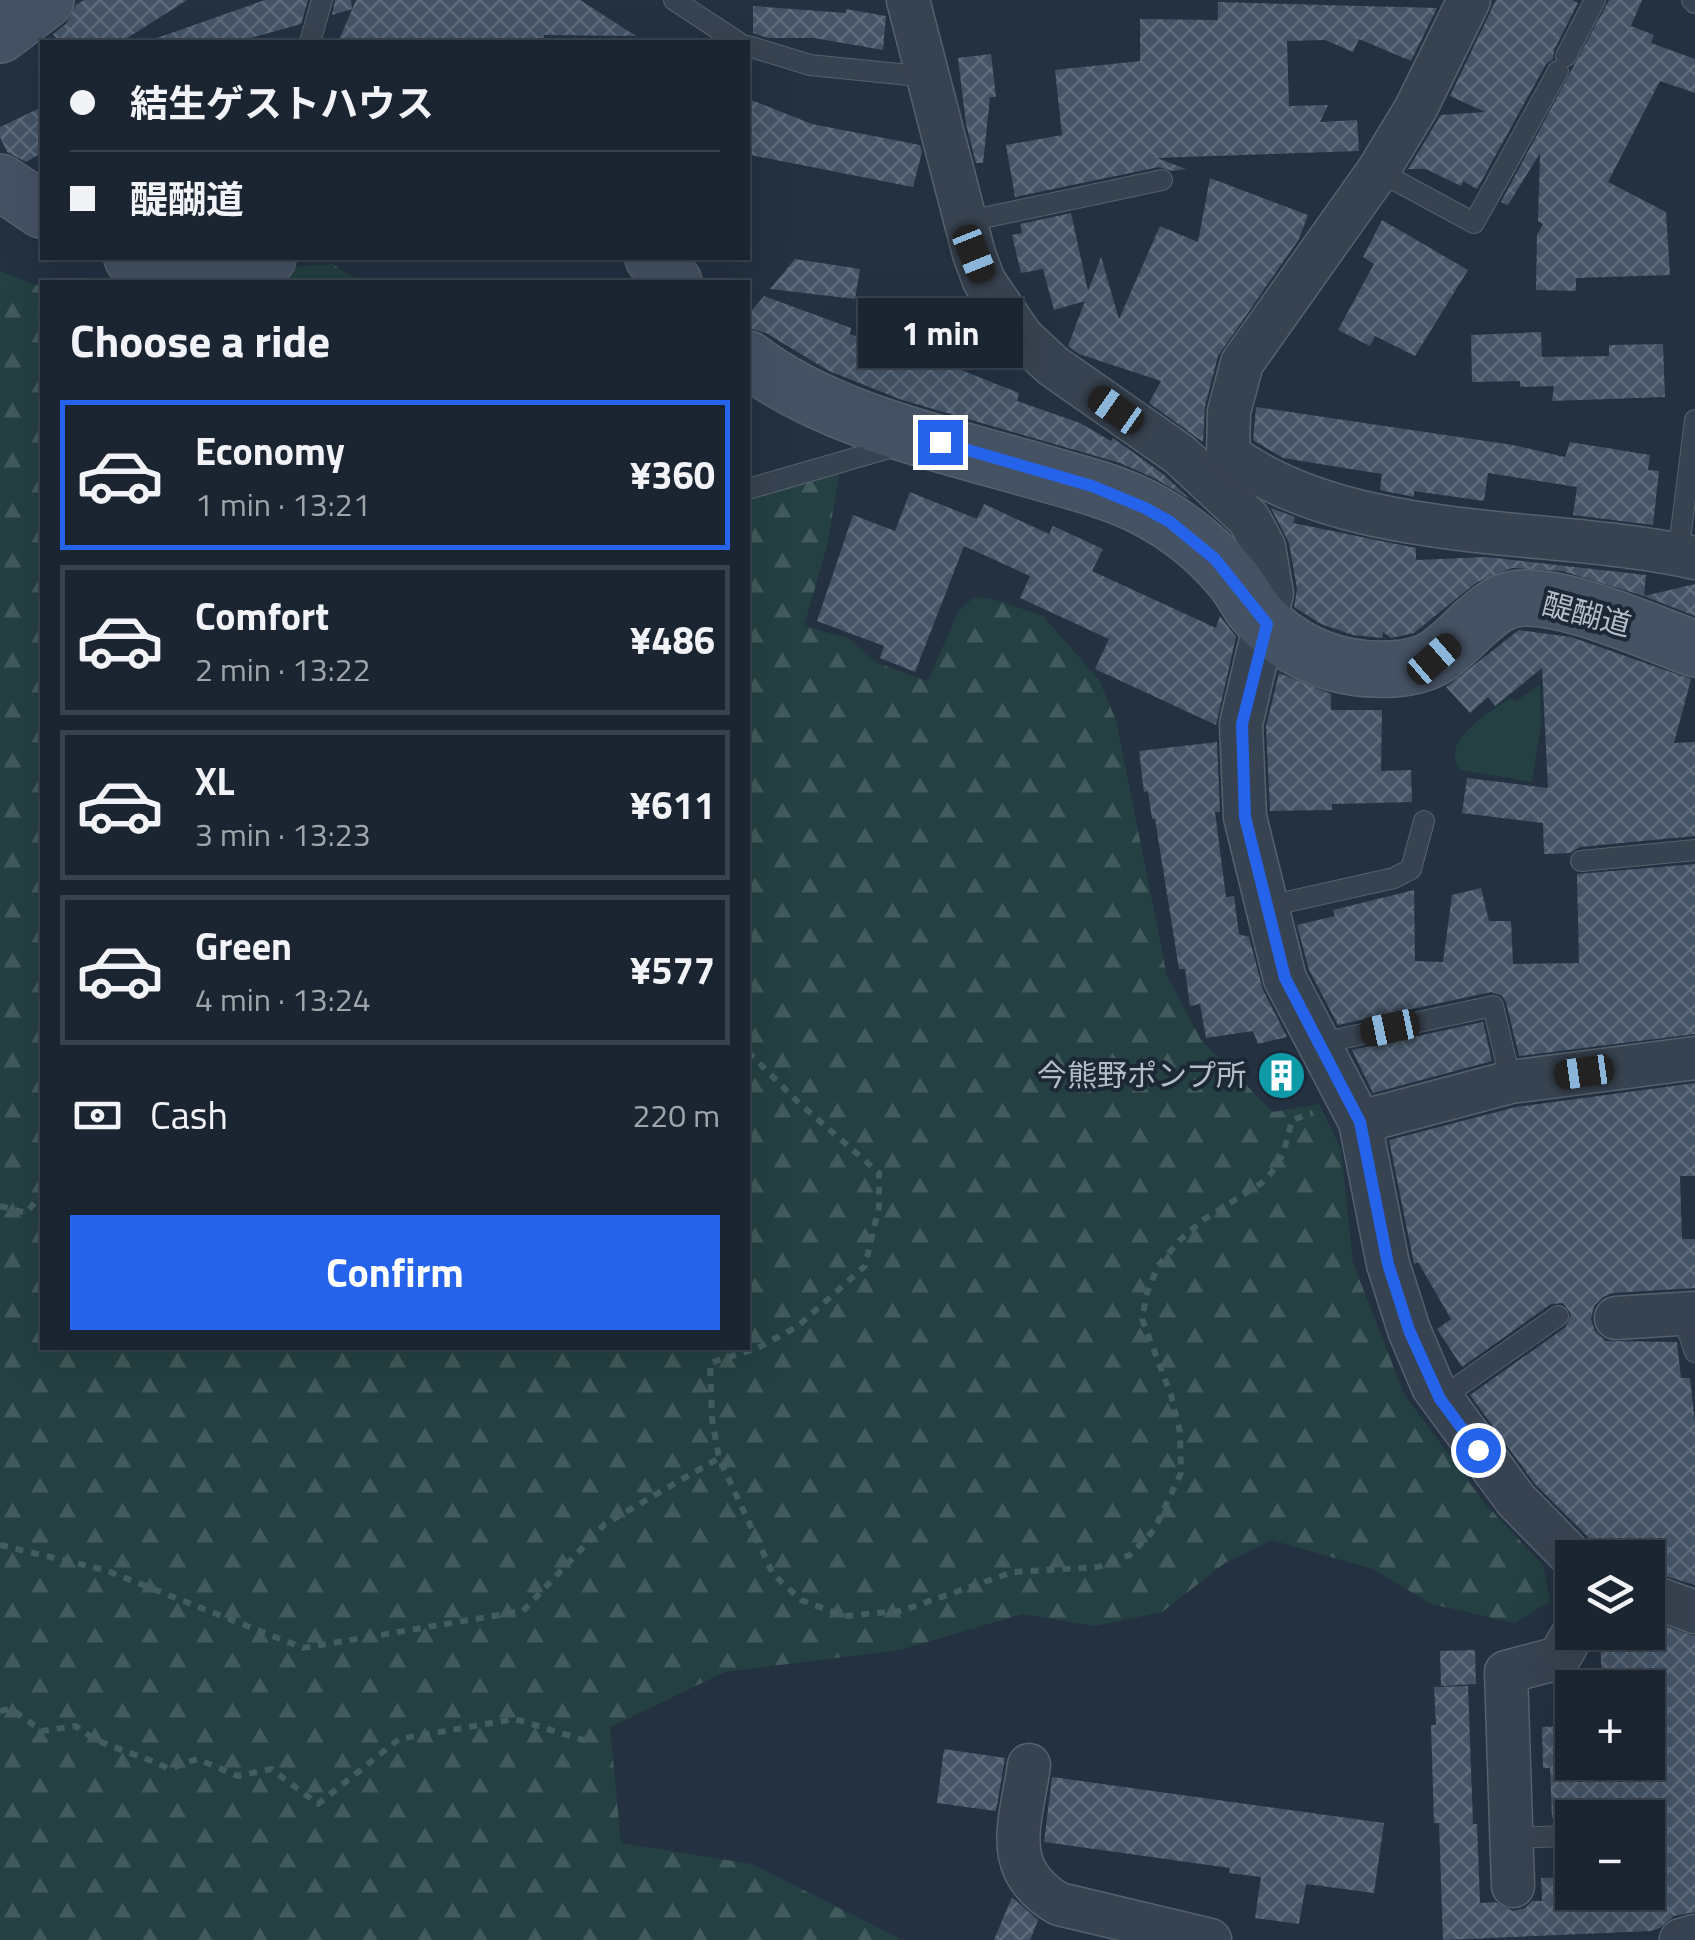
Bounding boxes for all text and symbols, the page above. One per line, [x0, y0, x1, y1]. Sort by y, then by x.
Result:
text: 結生ゲストハウス [130, 74, 434, 132]
text: 醍醐道 [130, 170, 244, 228]
car [949, 221, 999, 287]
callout: 1 min [858, 297, 1022, 367]
text: Choose a ride [70, 306, 330, 374]
text: 1 min [902, 309, 979, 357]
car [1083, 381, 1149, 439]
route end [918, 420, 963, 465]
text: Economy [195, 422, 345, 480]
icon: car [75, 430, 165, 520]
text: ¥360 [630, 446, 715, 504]
text: 1 min · 13:21 [195, 480, 371, 528]
street label: 醍醐道 [1538, 580, 1636, 648]
text: Comfort [195, 587, 329, 645]
icon: car [75, 595, 165, 685]
text: ¥486 [630, 611, 715, 669]
car [1402, 628, 1466, 690]
text: 2 min · 13:22 [195, 645, 371, 693]
text: XL [195, 752, 235, 810]
icon: car [75, 760, 165, 850]
text: ¥611 [630, 776, 715, 834]
text: 3 min · 13:23 [195, 810, 371, 858]
text: Green [195, 917, 292, 975]
icon: car [75, 925, 165, 1015]
text: ¥577 [630, 941, 715, 999]
text: 4 min · 13:24 [195, 975, 371, 1023]
car [1358, 1007, 1422, 1049]
building icon: 今熊野ポンプ所 [1255, 1049, 1307, 1101]
place label: 今熊野ポンプ所 [1037, 1052, 1246, 1098]
car [1552, 1053, 1616, 1091]
text: Cash [150, 1086, 228, 1144]
icon: cash [70, 1088, 125, 1143]
text: 220 m [632, 1091, 720, 1139]
button: Confirm [70, 1215, 720, 1330]
route start [1456, 1428, 1501, 1473]
map controls [1555, 1540, 1665, 1910]
button: layers [1555, 1540, 1665, 1650]
button: + [1555, 1670, 1665, 1780]
button: − [1555, 1800, 1665, 1910]

